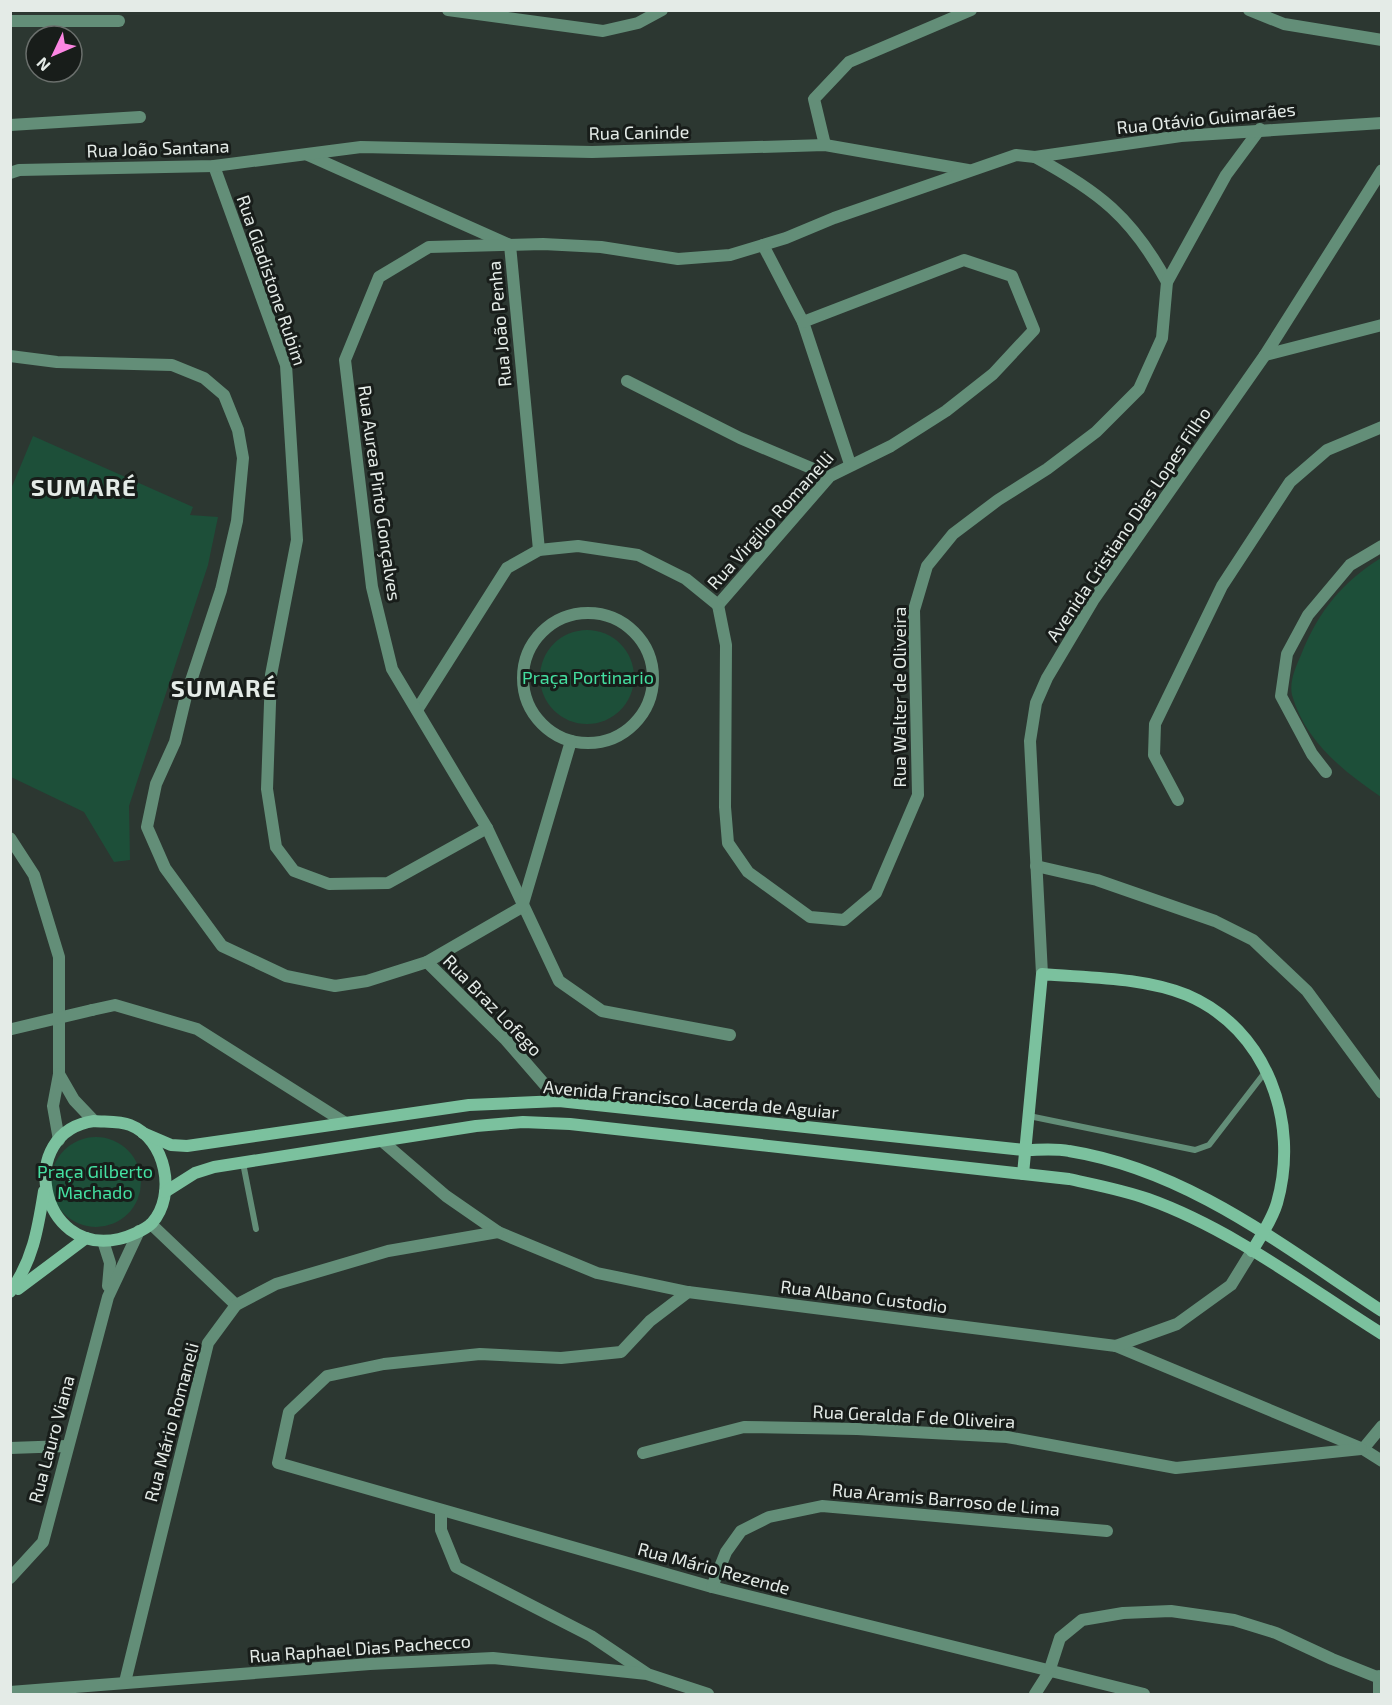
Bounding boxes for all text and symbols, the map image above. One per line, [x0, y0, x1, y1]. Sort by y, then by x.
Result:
north arrow [24, 24, 84, 84]
text: N [32, 54, 54, 76]
street label: Rua Otávio Guimarães [1115, 98, 1297, 138]
street label: Rua Caninde [588, 120, 690, 144]
street label: Rua João Santana [86, 135, 230, 161]
street label: Rua Gladistone Rubim [232, 192, 312, 368]
street label: Rua João Penha [483, 260, 515, 388]
street label: Rua Aurea Pinto Gonçalves [353, 384, 406, 602]
street label: Avenida Cristiano Dias Lopes Filho [1041, 402, 1215, 646]
street label: Rua Virgilio Romanelli [702, 446, 838, 594]
district label: SUMARÉ [31, 472, 137, 501]
street label: Rua Walter de Oliveira [888, 607, 910, 787]
park label: Praça Portinario [522, 666, 654, 689]
district label: SUMARÉ [171, 673, 277, 702]
street label: Rua Braz Lofego [439, 950, 547, 1060]
street label: Avenida Francisco Lacerda de Aguiar [542, 1075, 840, 1123]
park label: Praça Gilberto Machado [37, 1160, 153, 1203]
street label: Rua Albano Custodio [779, 1275, 949, 1317]
street label: Rua Mário Romaneli [139, 1340, 203, 1504]
street label: Rua Lauro Viana [23, 1373, 79, 1505]
street label: Rua Geralda F de Oliveira [812, 1400, 1016, 1432]
street label: Rua Aramis Barroso de Lima [831, 1478, 1061, 1520]
street label: Rua Mário Rezende [635, 1537, 793, 1599]
street label: Rua Raphael Dias Pachecco [249, 1629, 471, 1667]

